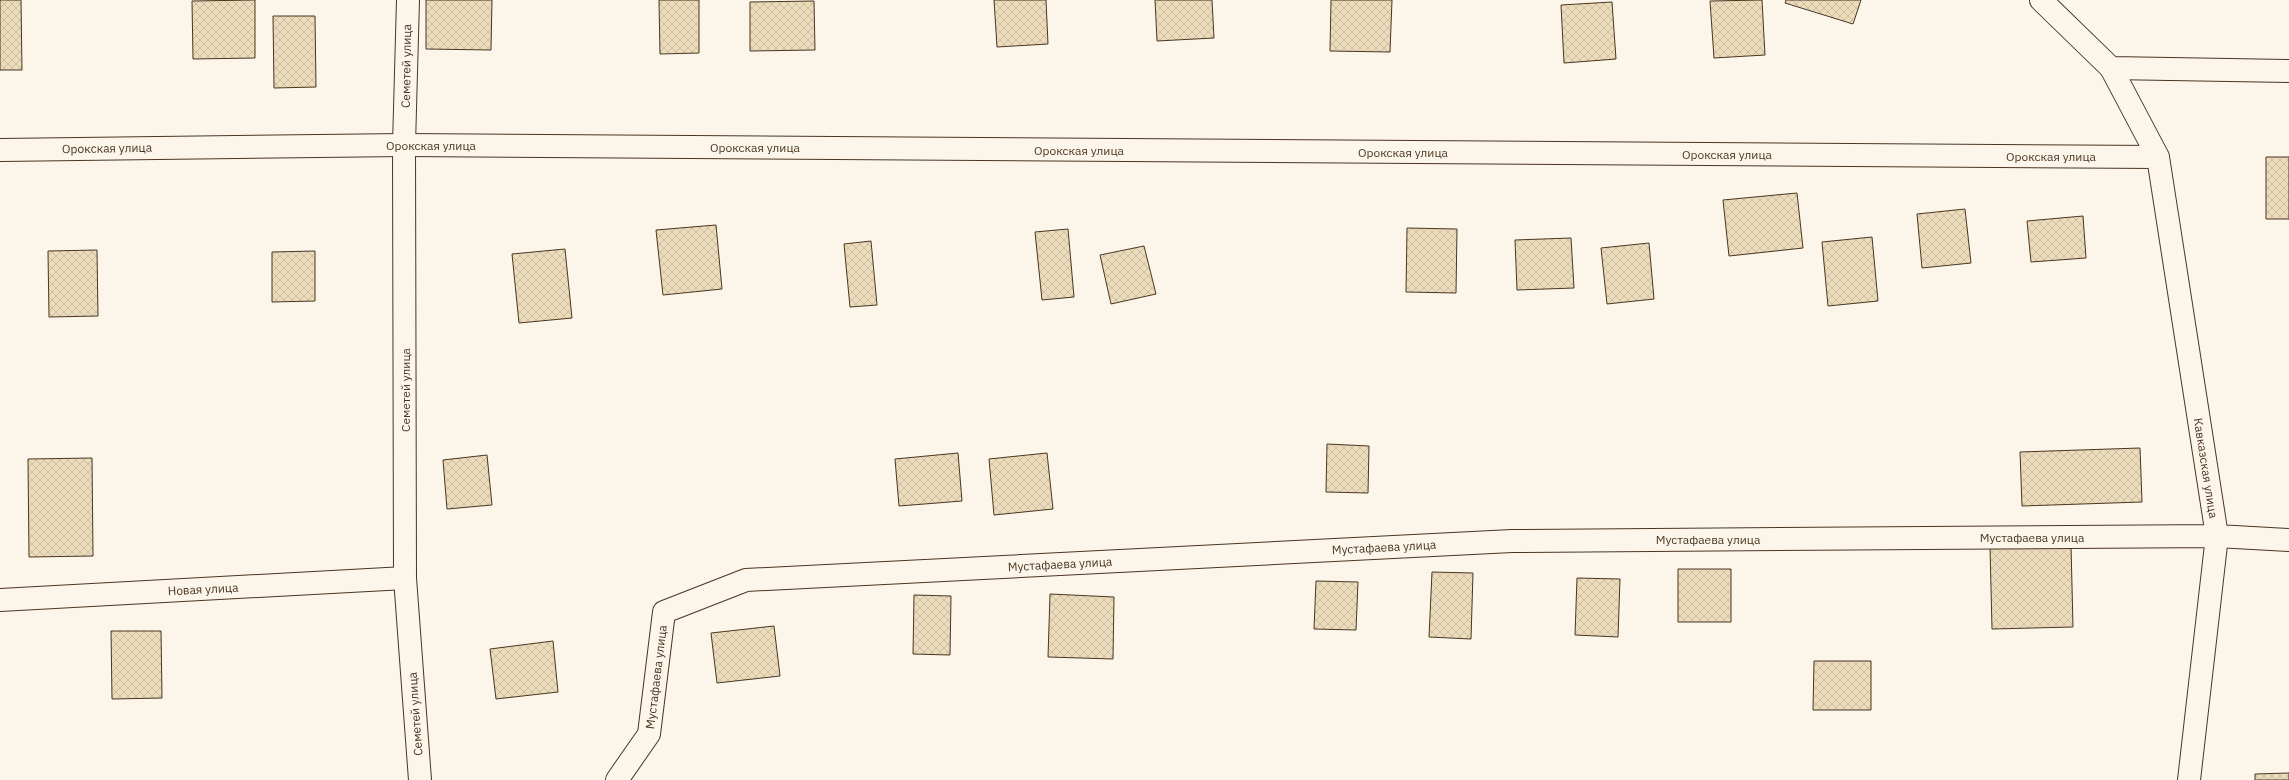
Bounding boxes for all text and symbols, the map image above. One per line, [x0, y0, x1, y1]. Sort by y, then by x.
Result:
street label: Семетей улица [398, 23, 414, 108]
street label: Орокская улица [386, 138, 477, 153]
street label: Орокская улица [62, 140, 153, 156]
street label: Орокская улица [710, 140, 801, 155]
street label: Орокская улица [1034, 143, 1125, 158]
street label: Орокская улица [1358, 145, 1449, 160]
street label: Орокская улица [1682, 147, 1773, 162]
street label: Орокская улица [2006, 149, 2097, 164]
street label: Семетей улица [398, 347, 413, 432]
street label: Кавказская улица [2191, 417, 2221, 520]
street label: Мустафаева улица [1980, 530, 2085, 545]
street label: Мустафаева улица [1656, 532, 1761, 547]
street label: Мустафаева улица [1331, 537, 1437, 557]
street label: Мустафаева улица [1007, 554, 1113, 574]
street label: Новая улица [167, 580, 239, 598]
street label: Мустафаева улица [642, 624, 670, 730]
street label: Семетей улица [405, 671, 425, 756]

